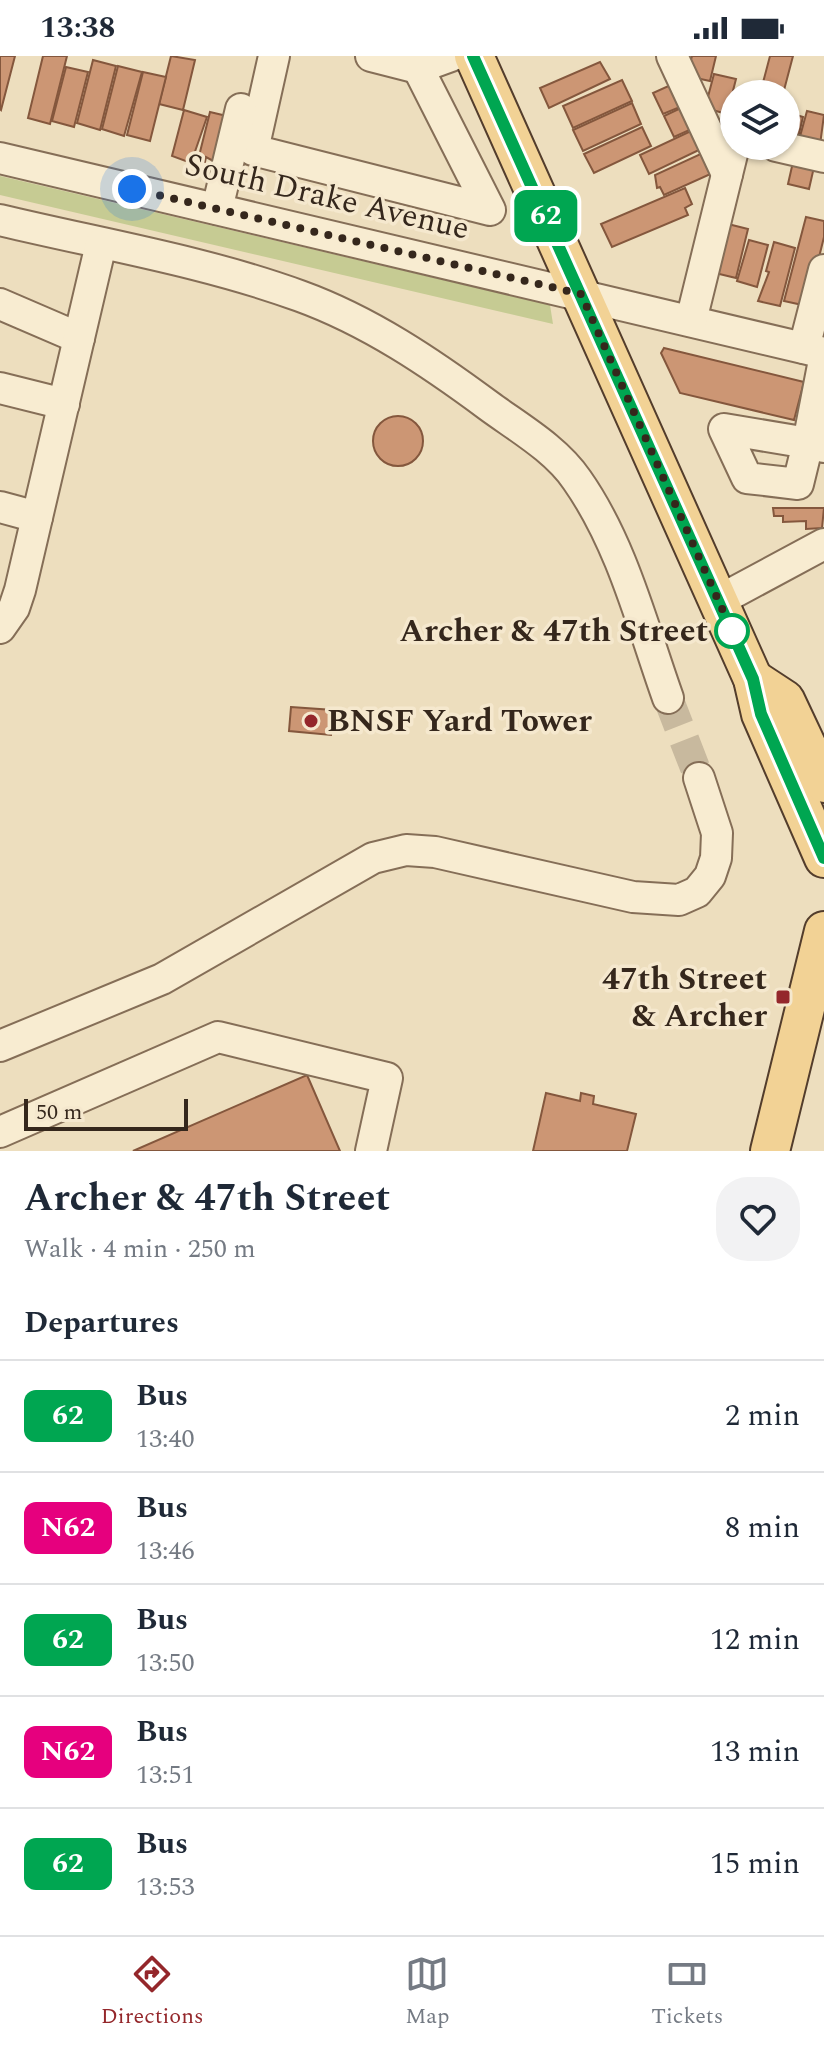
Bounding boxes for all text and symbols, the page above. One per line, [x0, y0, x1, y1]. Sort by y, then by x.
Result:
text: 13:38 [40, 5, 115, 51]
map controls [720, 80, 800, 160]
button: layers [720, 80, 800, 160]
street label: South Drake Avenue [180, 140, 474, 254]
your location [112, 169, 152, 209]
line badge: 62 [510, 190, 582, 242]
text: 62 [530, 194, 562, 237]
place label: Archer & 47th Street [400, 607, 708, 656]
marker: Archer & 47th Street [715, 614, 749, 648]
place label: BNSF Yard Tower [327, 697, 592, 746]
marker: BNSF Yard Tower [302, 712, 320, 730]
place label: 47th Street & Archer [602, 955, 767, 1041]
marker: 47th Street & Archer [774, 988, 792, 1006]
scale bar [24, 1095, 188, 1131]
text: 50 m [36, 1096, 82, 1129]
text: Archer & 47th Street [24, 1170, 390, 1228]
button: heart [716, 1177, 800, 1261]
text: Walk · 4 min · 250 m [24, 1229, 256, 1269]
text: Departures [24, 1300, 179, 1346]
text: Bus [136, 1373, 188, 1419]
text: 2 min [725, 1393, 800, 1439]
text: 62 [52, 1394, 84, 1437]
text: 13:40 [136, 1419, 195, 1459]
text: Bus [136, 1485, 188, 1531]
text: 8 min [725, 1505, 800, 1551]
text: N62 [41, 1506, 95, 1549]
text: 13:46 [136, 1531, 195, 1571]
text: Bus [136, 1597, 188, 1643]
text: 12 min [710, 1617, 800, 1663]
text: 62 [52, 1618, 84, 1661]
text: 13:50 [136, 1643, 195, 1683]
text: Bus [136, 1709, 188, 1755]
text: 13 min [710, 1729, 800, 1775]
text: N62 [41, 1730, 95, 1773]
text: 13:51 [136, 1755, 195, 1795]
text: Bus [136, 1821, 188, 1867]
text: 15 min [710, 1841, 800, 1887]
text: 62 [52, 1842, 84, 1885]
text: 13:53 [136, 1867, 195, 1907]
tab: Directions [101, 1952, 204, 2033]
tab: Map [405, 1952, 450, 2033]
tab: Tickets [651, 1952, 723, 2033]

